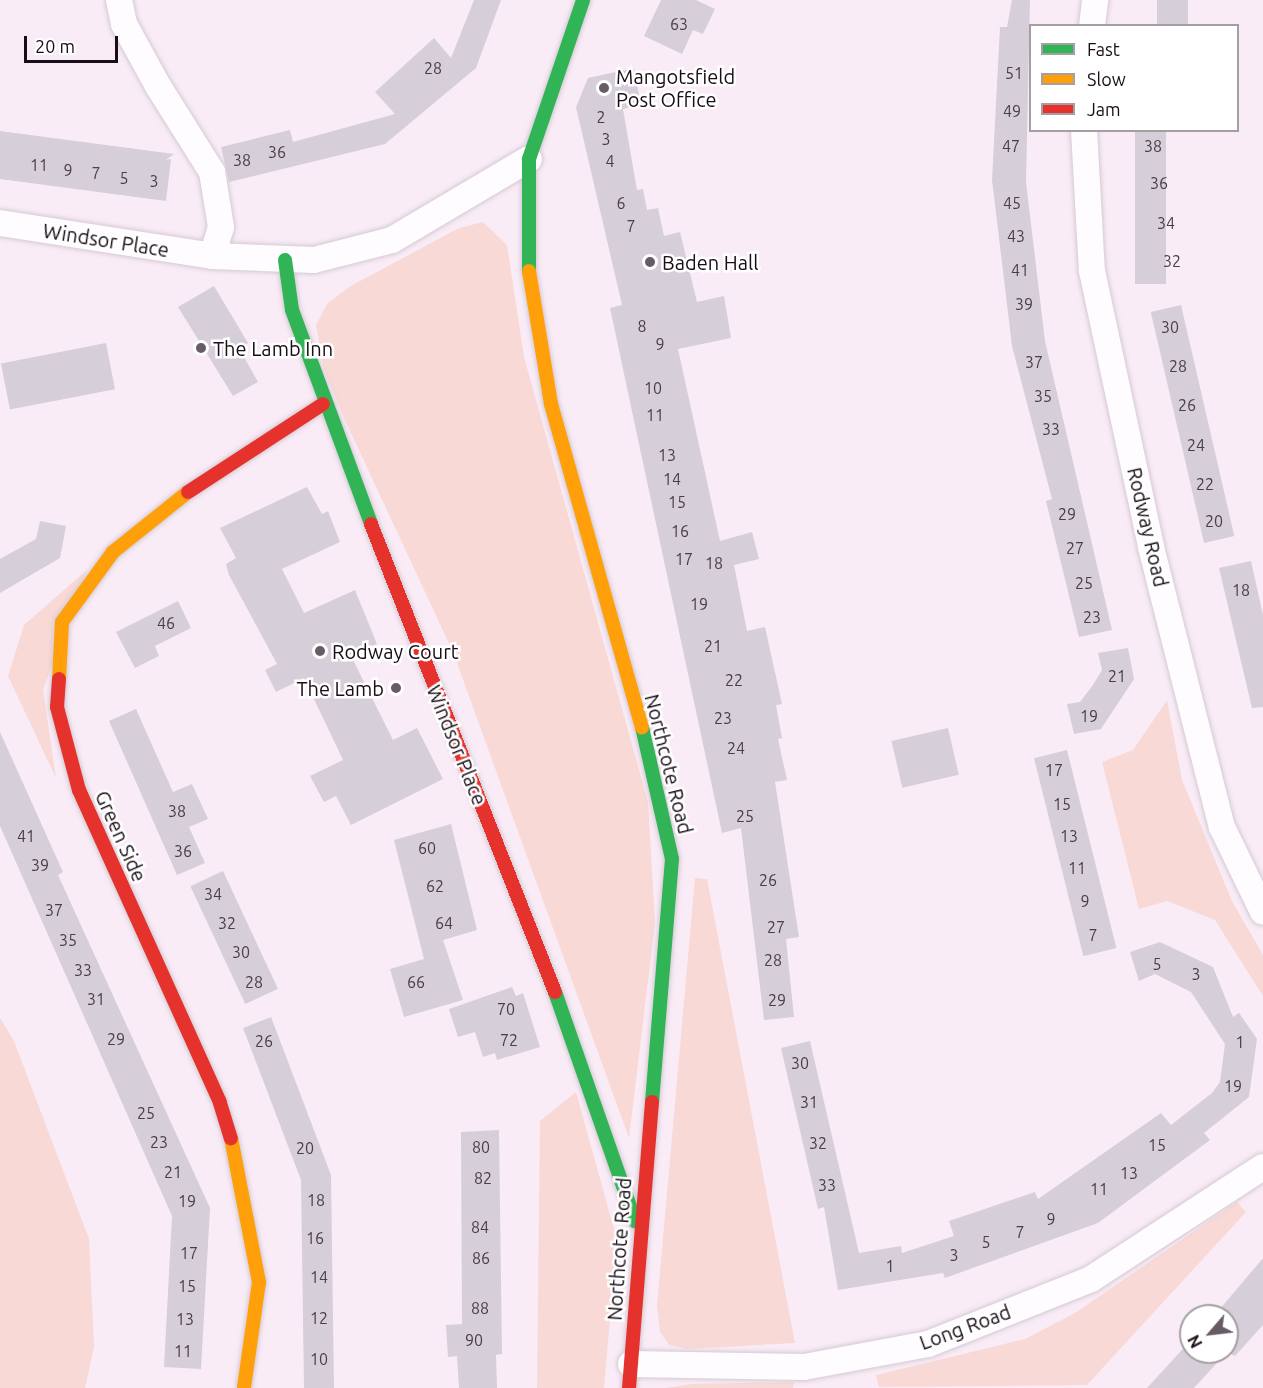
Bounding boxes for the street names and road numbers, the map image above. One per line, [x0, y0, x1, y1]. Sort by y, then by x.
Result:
street label: Windsor Place [41, 218, 171, 262]
street label: Rodway Road [1123, 465, 1173, 589]
street label: Windsor Place [422, 682, 492, 808]
street label: Northcote Road [640, 692, 698, 836]
street label: Green Side [90, 787, 152, 885]
street label: Northcote Road [602, 1177, 636, 1321]
street label: Long Road [916, 1299, 1014, 1355]

